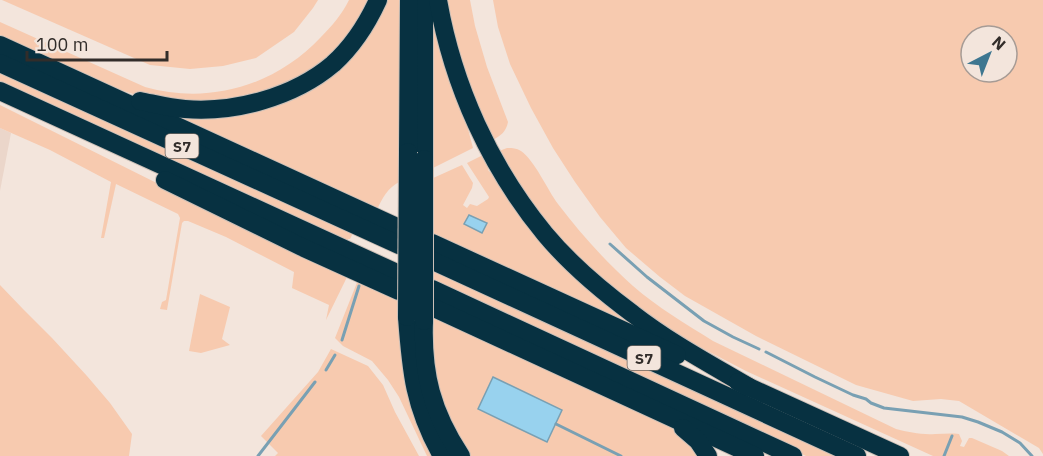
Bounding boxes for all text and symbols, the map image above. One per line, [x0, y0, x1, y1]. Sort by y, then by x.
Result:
scale bar [27, 24, 166, 62]
north arrow [959, 24, 1019, 84]
text: N [988, 32, 1010, 54]
text: 100 m [36, 33, 88, 56]
road number: S7 [166, 134, 198, 158]
road number: S7 [628, 346, 660, 370]

